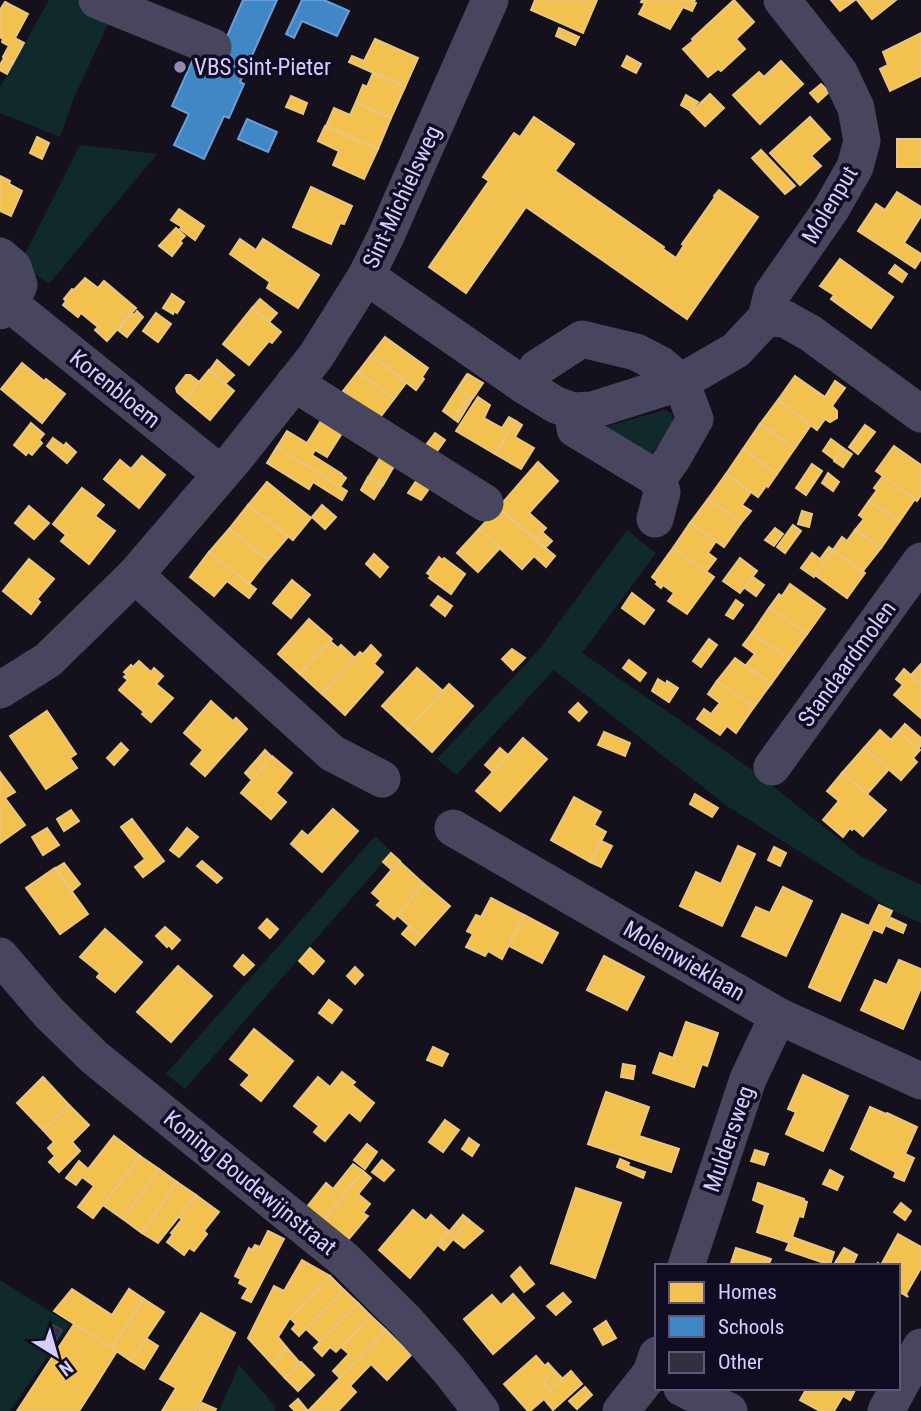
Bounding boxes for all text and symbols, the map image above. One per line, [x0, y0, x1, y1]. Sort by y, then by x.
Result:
place label: VBS Sint-Pieter [194, 54, 331, 81]
marker: VBS Sint-Pieter [172, 59, 188, 75]
street label: Sint-Michielsweg [357, 121, 447, 273]
street label: Molenput [796, 161, 864, 249]
street label: Korenbloem [64, 344, 166, 434]
street label: Standaardmolen [792, 596, 902, 732]
street label: Molenwieklaan [618, 915, 750, 1007]
street label: Muldersweg [698, 1082, 760, 1196]
street label: Koning Boudewijnstraat [158, 1105, 342, 1261]
legend [655, 1264, 900, 1390]
text: Homes [718, 1280, 777, 1304]
text: Schools [718, 1315, 784, 1339]
north arrow [21, 1320, 91, 1390]
text: Other [718, 1350, 763, 1374]
text: N [54, 1355, 77, 1381]

